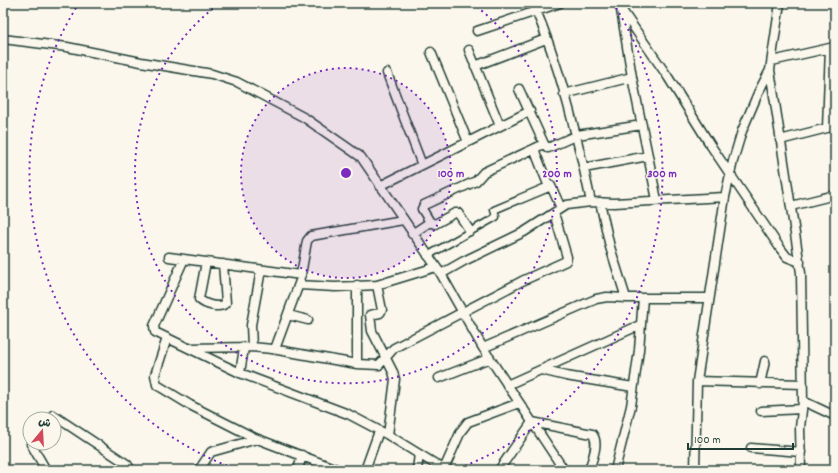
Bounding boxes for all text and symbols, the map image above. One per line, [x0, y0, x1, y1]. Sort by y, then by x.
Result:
centre of rings [339, 166, 353, 180]
text: 100 m [438, 166, 464, 183]
text: 200 m [542, 166, 572, 183]
text: 300 m [647, 166, 677, 183]
north arrow [22, 411, 62, 451]
text: ش [36, 414, 53, 433]
scale bar [688, 425, 793, 451]
text: 100 m [694, 432, 721, 449]

